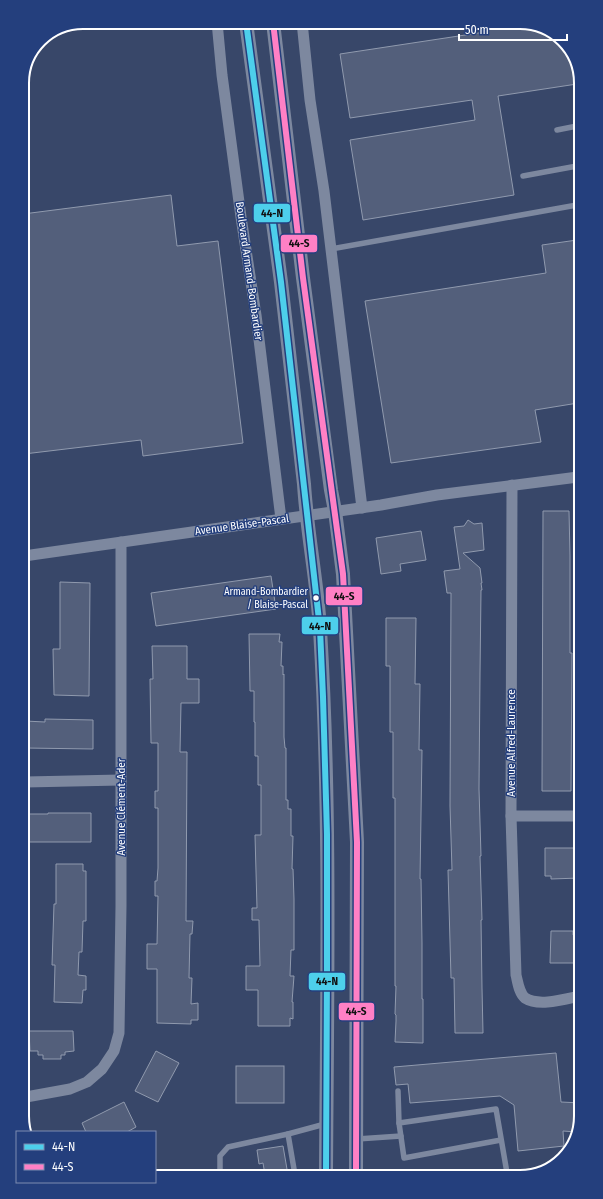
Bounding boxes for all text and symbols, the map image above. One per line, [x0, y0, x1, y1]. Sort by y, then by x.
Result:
scale bar [459, 16, 567, 42]
text: 50 m [465, 23, 489, 37]
street label: Boulevard Armand-Bombardier [233, 201, 265, 341]
line badge: 44-N [253, 203, 291, 223]
text: 44-N [261, 207, 283, 220]
line badge: 44-S [280, 234, 318, 253]
text: 44-S [289, 237, 310, 250]
street label: Avenue Blaise-Pascal [194, 512, 290, 538]
place label: Armand-Bombardier / Blaise-Pascal [224, 586, 309, 611]
line badge: 44-S [325, 586, 363, 606]
text: 44-S [334, 590, 355, 603]
marker: Armand-Bombardier / Blaise-Pascal [311, 593, 321, 603]
line badge: 44-N [301, 616, 339, 635]
text: 44-N [309, 620, 331, 633]
street label: Avenue Alfred-Laurence [505, 689, 518, 797]
street label: Avenue Clément-Ader [115, 758, 128, 856]
line badge: 44-N [308, 972, 346, 991]
text: 44-N [316, 975, 338, 988]
line badge: 44-S [338, 1002, 375, 1021]
text: 44-S [346, 1005, 367, 1018]
legend [16, 1131, 156, 1183]
text: 44-N [52, 1140, 75, 1154]
text: 44-S [52, 1160, 74, 1174]

